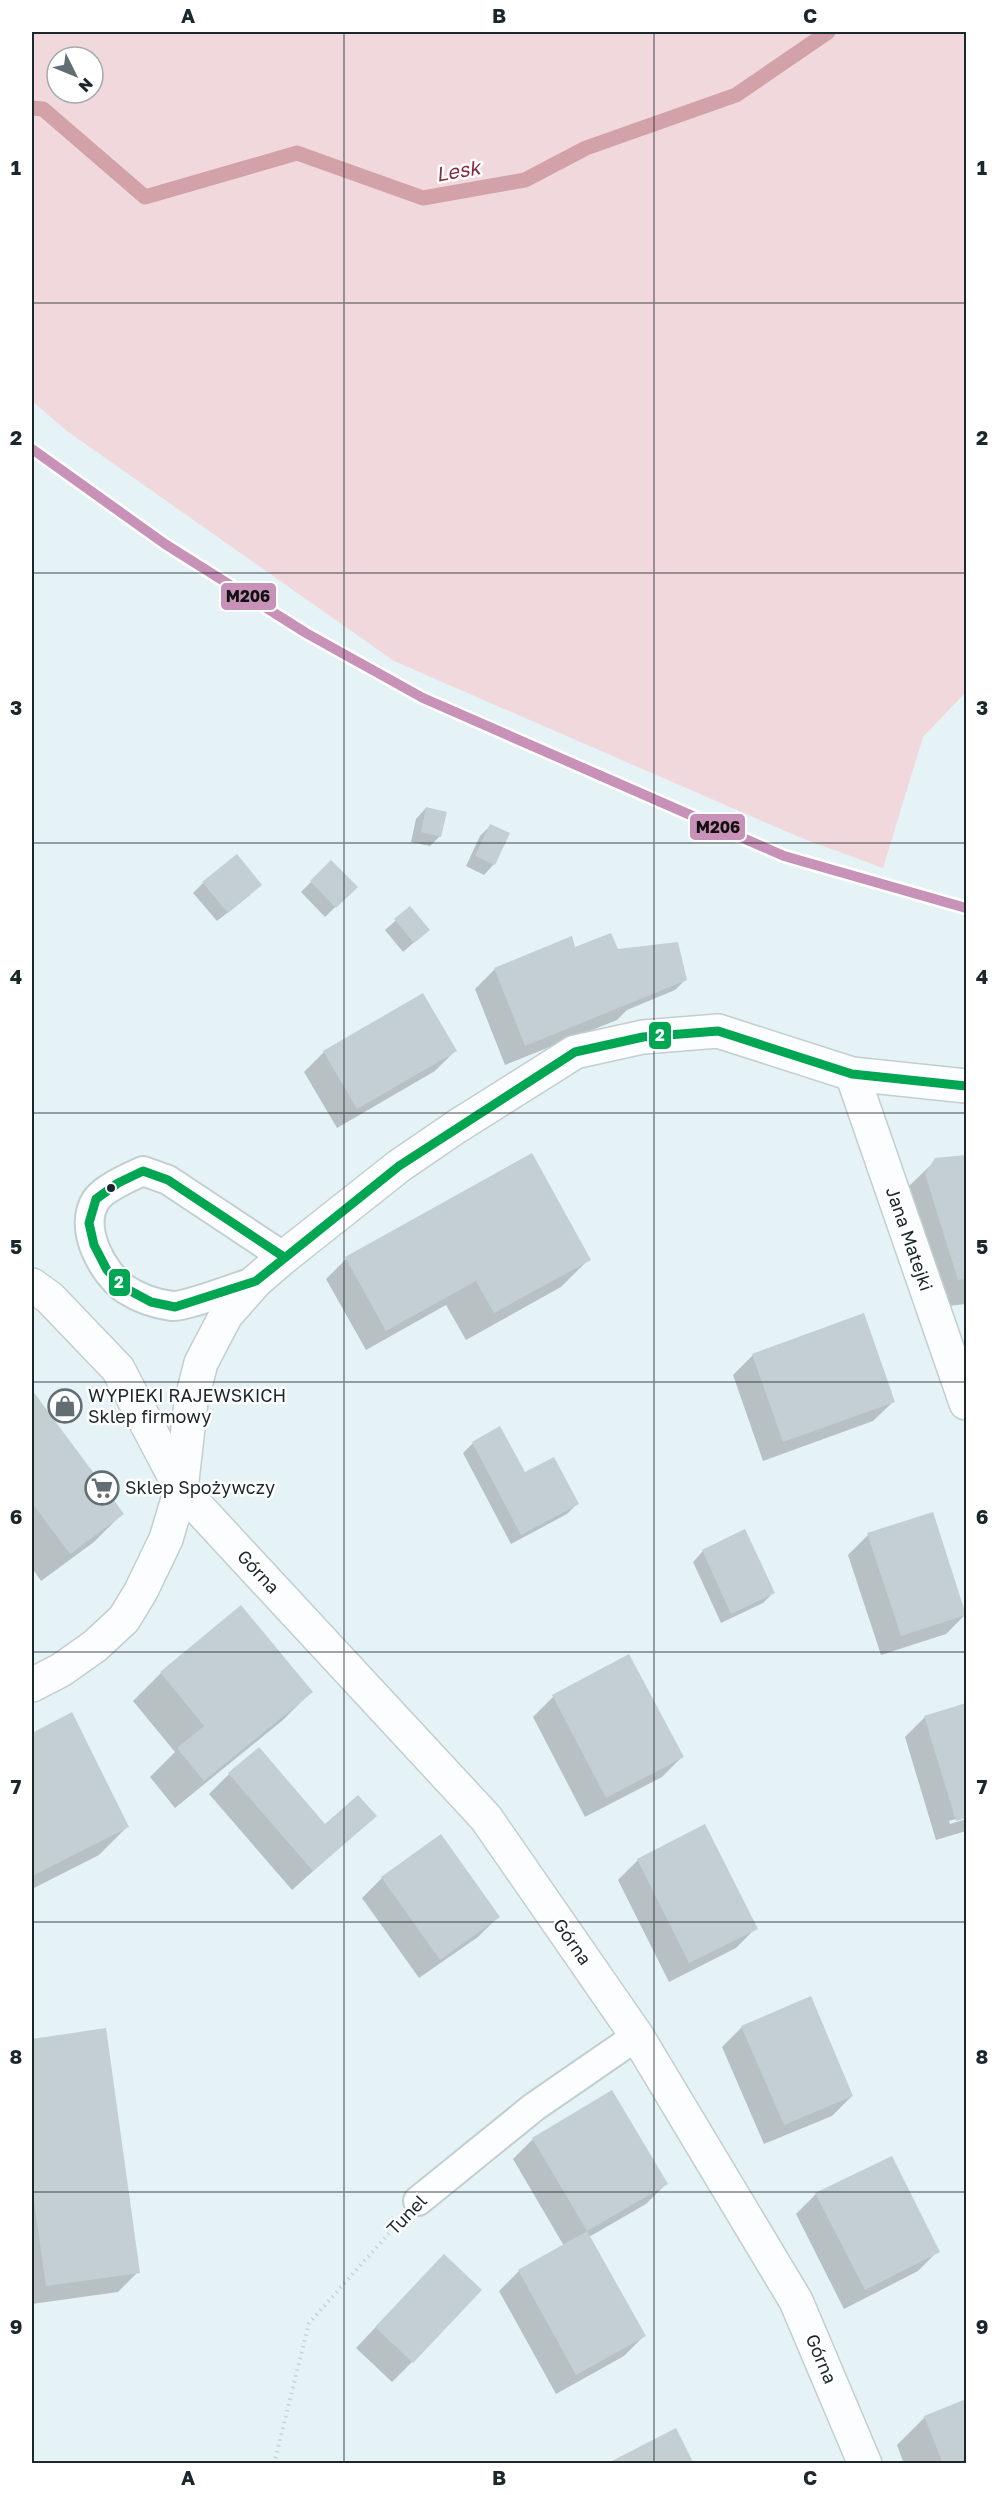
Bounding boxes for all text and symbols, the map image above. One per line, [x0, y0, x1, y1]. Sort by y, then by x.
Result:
text: A [181, 3, 195, 27]
text: B [492, 3, 506, 27]
text: C [803, 3, 817, 27]
north arrow [45, 45, 105, 105]
text: N [75, 74, 97, 97]
water label: Lesk [434, 154, 485, 186]
text: 1 [11, 155, 21, 179]
text: 1 [977, 155, 987, 179]
text: 2 [10, 425, 22, 449]
text: 2 [976, 425, 988, 449]
line badge: M206 [220, 582, 277, 611]
text: M206 [226, 586, 270, 606]
text: 3 [10, 695, 22, 719]
text: 3 [976, 695, 988, 719]
line badge: M206 [689, 813, 746, 841]
text: M206 [696, 817, 740, 837]
text: 4 [10, 964, 22, 988]
text: 4 [976, 964, 988, 988]
line badge: 2 [648, 1021, 672, 1050]
text: 2 [655, 1025, 665, 1045]
unlabelled marker [105, 1182, 117, 1194]
street label: Jana Matejki [882, 1184, 938, 1294]
text: 5 [10, 1234, 22, 1258]
text: 5 [976, 1234, 988, 1258]
line badge: 2 [108, 1268, 131, 1297]
text: 2 [114, 1272, 124, 1292]
place label: WYPIEKI RAJEWSKICH Sklep firmowy [88, 1384, 286, 1427]
shop icon: WYPIEKI RAJEWSKICH Sklep firmowy [47, 1388, 83, 1424]
supermarket icon: Sklep Spożywczy [84, 1470, 120, 1506]
place label: Sklep Spożywczy [125, 1476, 275, 1498]
text: 6 [10, 1504, 22, 1528]
text: 6 [976, 1504, 988, 1528]
street label: Górna [233, 1545, 284, 1598]
text: 7 [11, 1774, 22, 1798]
text: 7 [977, 1774, 988, 1798]
street label: Górna [549, 1914, 597, 1969]
text: 8 [10, 2044, 22, 2068]
text: 8 [976, 2044, 988, 2068]
street label: Tunel [382, 2189, 431, 2239]
text: 9 [10, 2314, 22, 2338]
text: 9 [976, 2314, 988, 2338]
street label: Górna [802, 2330, 842, 2387]
text: A [181, 2465, 195, 2489]
text: B [492, 2465, 506, 2489]
text: C [803, 2465, 817, 2489]

